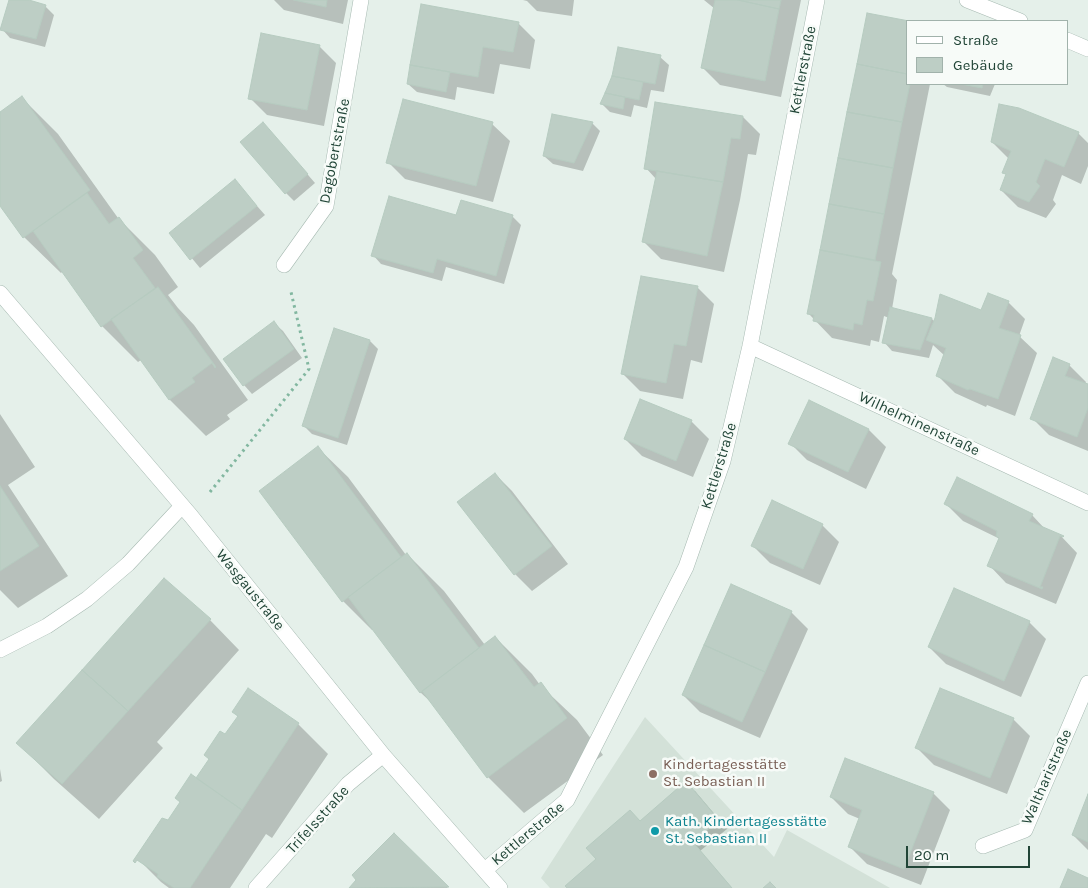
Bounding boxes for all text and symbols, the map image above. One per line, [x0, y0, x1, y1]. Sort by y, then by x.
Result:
legend [906, 20, 1068, 85]
street label: Kettlerstraße [786, 24, 820, 116]
text: Straße [953, 31, 998, 49]
text: Gebäude [953, 56, 1013, 74]
street label: Dagobertstraße [316, 97, 354, 205]
street label: Wilhelminenstraße [856, 388, 982, 460]
street label: Kettlerstraße [697, 421, 741, 511]
street label: Wasgaustraße [212, 546, 288, 634]
street label: Waltharistraße [1018, 727, 1076, 827]
place label: Kindertagesstätte St. Sebastian II [663, 756, 786, 791]
marker: Kindertagesstätte St. Sebastian II [647, 768, 659, 780]
street label: Trifelsstraße [283, 782, 353, 858]
street label: Kettlerstraße [488, 798, 568, 870]
place label: Kath. Kindertagesstätte St. Sebastian II [665, 813, 827, 848]
marker: Kath. Kindertagesstätte St. Sebastian II [649, 825, 661, 837]
scale bar [908, 836, 1032, 868]
text: 20 m [914, 846, 949, 864]

